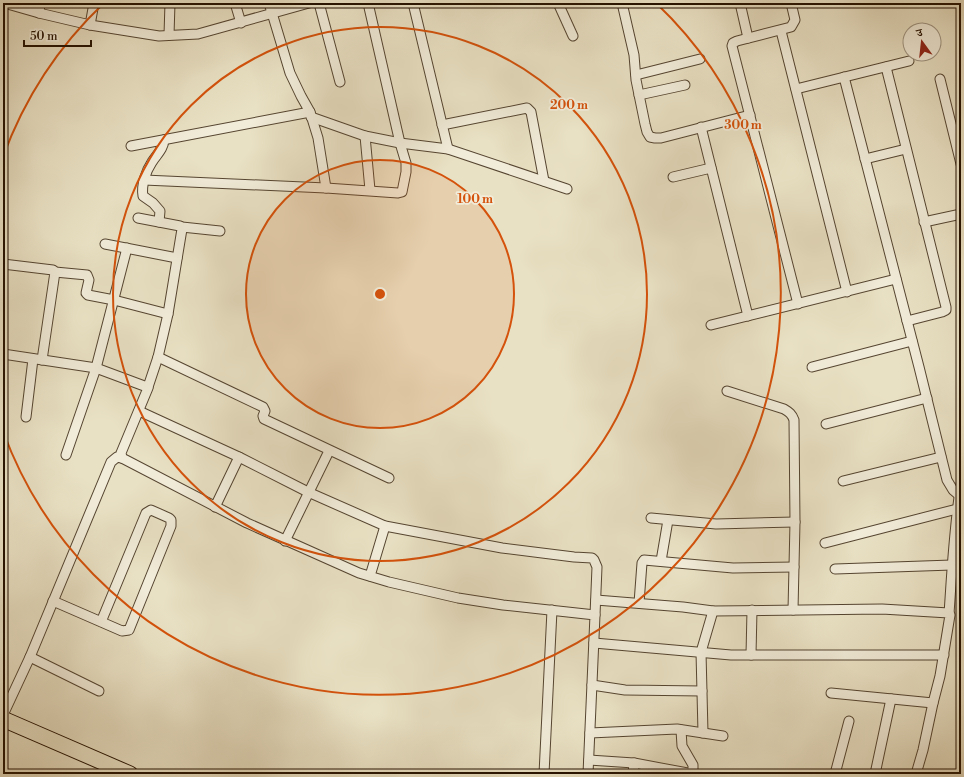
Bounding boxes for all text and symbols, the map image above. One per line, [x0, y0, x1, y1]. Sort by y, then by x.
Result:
scale bar [24, 22, 91, 48]
north arrow [902, 22, 942, 62]
text: उ [914, 25, 926, 41]
text: 50 m [30, 29, 58, 44]
text: 200 m [550, 98, 588, 113]
text: 300 m [724, 118, 762, 133]
text: 100 m [457, 192, 493, 207]
centre of rings [373, 287, 387, 301]

